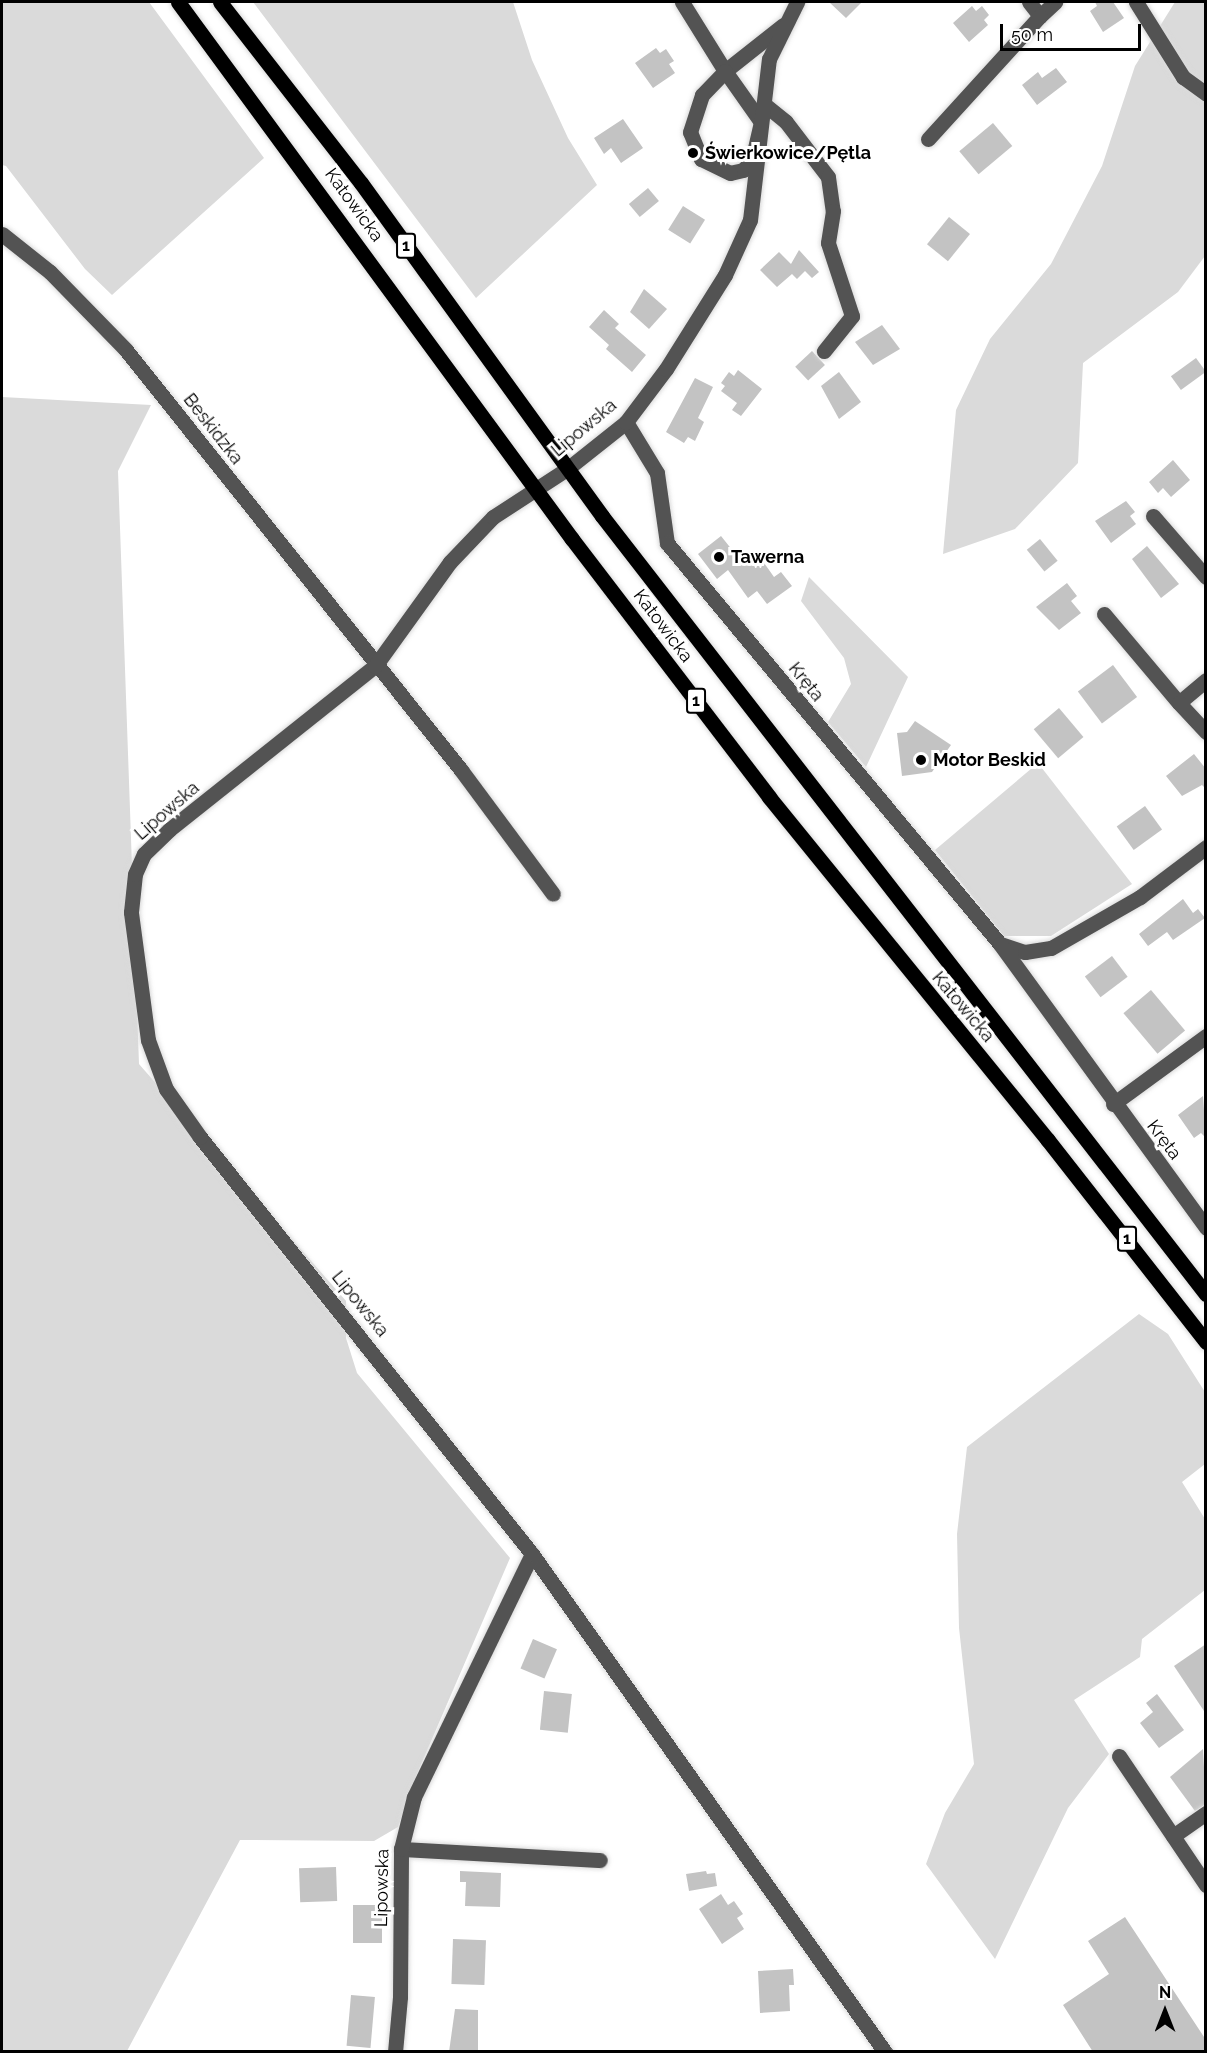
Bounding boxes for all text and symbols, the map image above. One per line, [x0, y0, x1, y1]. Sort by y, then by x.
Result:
scale bar [1003, 12, 1144, 50]
text: 50 m [1011, 24, 1053, 45]
place label: Świerkowice/Pętla [705, 142, 871, 164]
marker: Świerkowice/Pętla [686, 146, 700, 160]
street label: Katowicka [320, 164, 388, 246]
road number: 1 [396, 233, 416, 259]
street label: Beskidzka [179, 389, 247, 469]
street label: Lipowska [547, 395, 621, 461]
place label: Tawerna [731, 546, 804, 568]
marker: Tawerna [712, 550, 726, 564]
street label: Katowicka [629, 585, 697, 667]
street label: Kręta [784, 658, 828, 706]
road number: 1 [686, 688, 706, 714]
place label: Motor Beskid [933, 749, 1046, 771]
marker: Motor Beskid [914, 753, 928, 767]
street label: Lipowska [130, 777, 204, 845]
street label: Katowicka [927, 967, 999, 1047]
street label: Kręta [1142, 1116, 1186, 1164]
road number: 1 [1116, 1226, 1138, 1252]
street label: Lipowska [327, 1267, 393, 1341]
street label: Lipowska [371, 1849, 393, 1927]
north arrow [1135, 1981, 1195, 2041]
text: N [1159, 1983, 1171, 2002]

